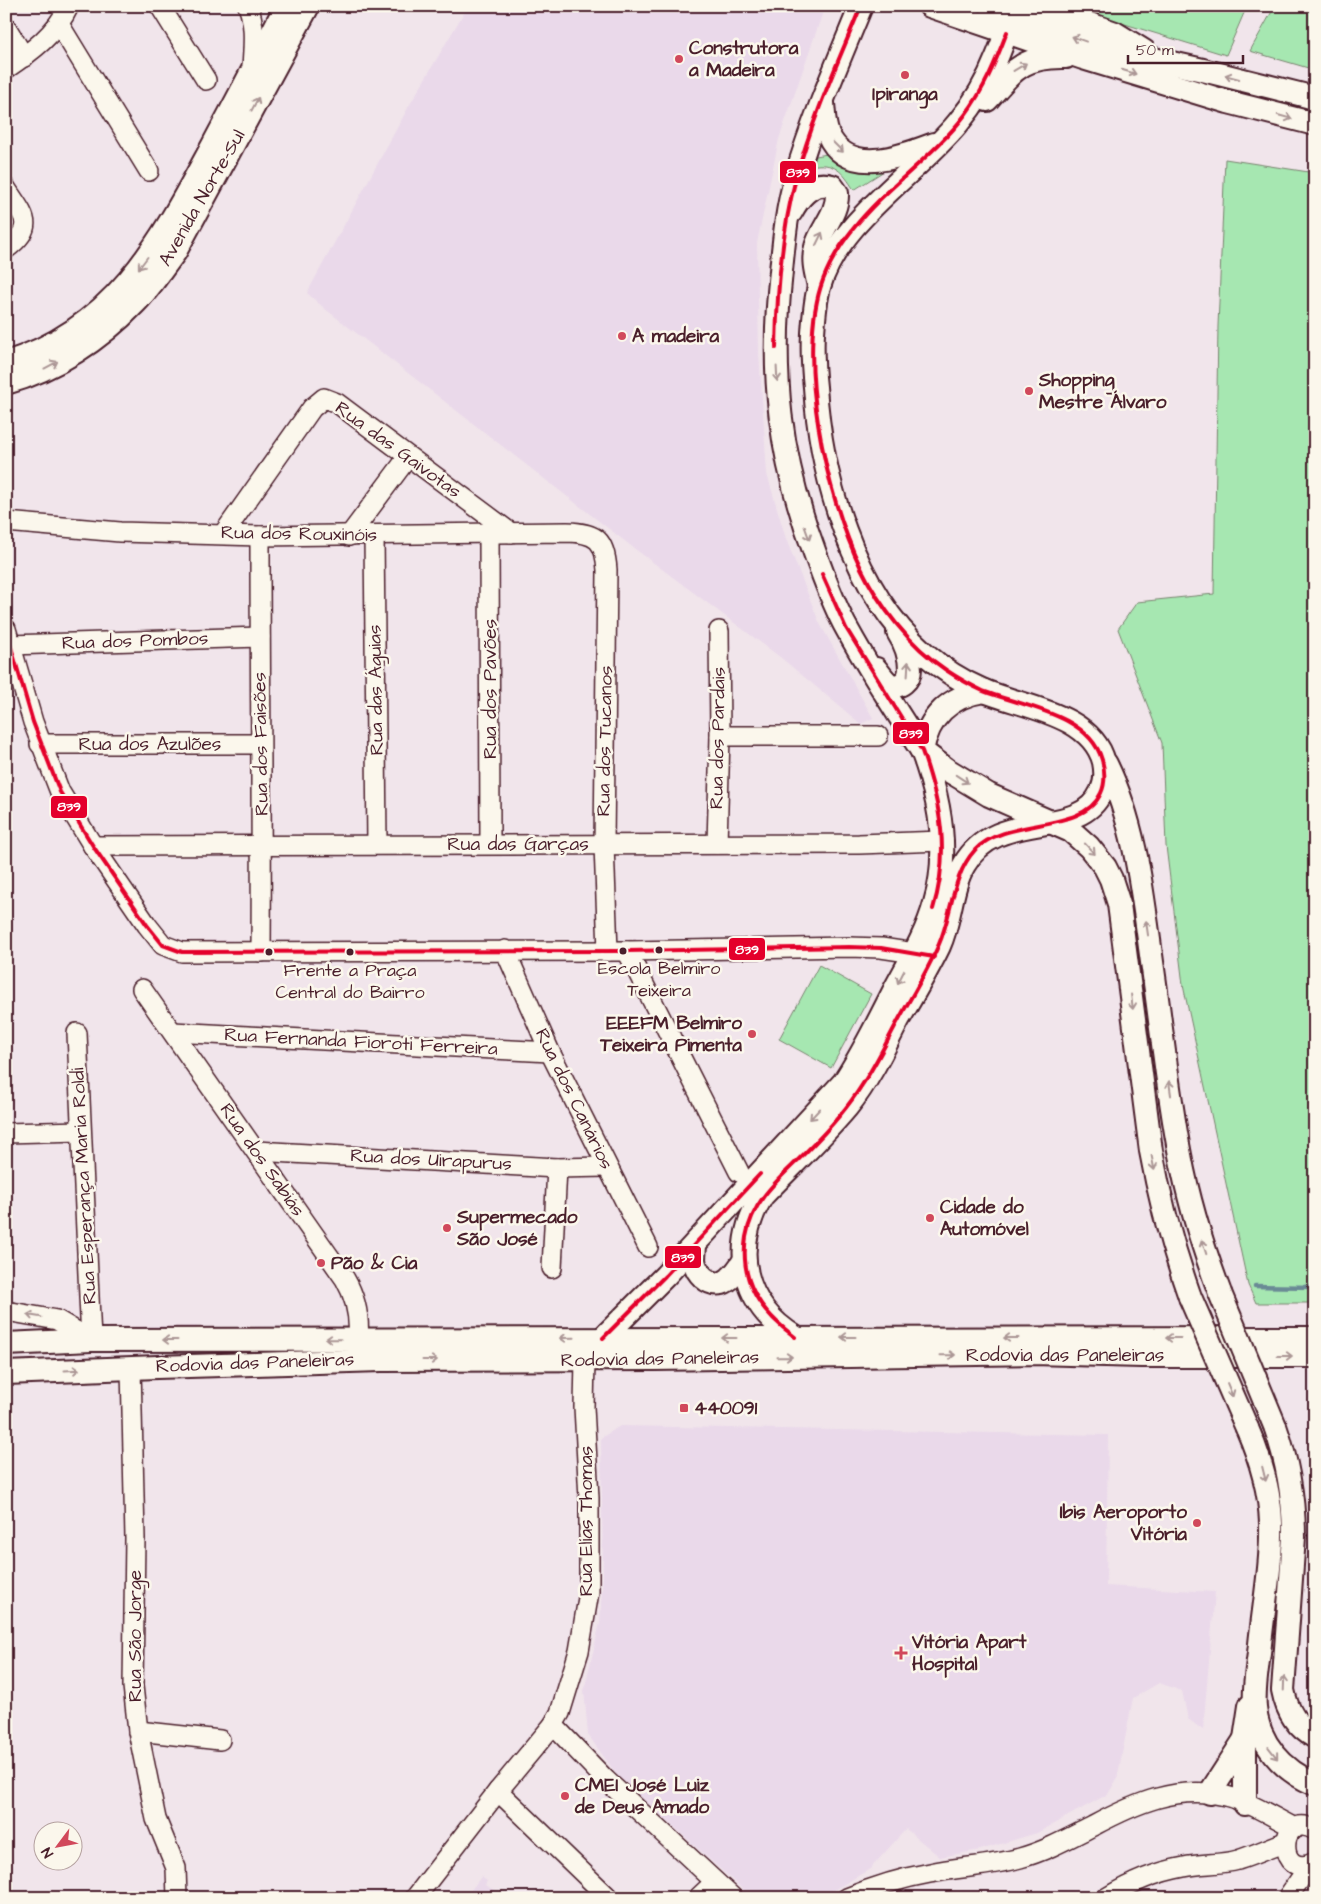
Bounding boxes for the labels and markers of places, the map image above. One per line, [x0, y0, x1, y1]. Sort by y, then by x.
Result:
place label: Construtora a Madeira [688, 35, 799, 84]
marker: Construtora a Madeira [673, 53, 685, 65]
marker: Ipiranga [899, 69, 911, 81]
place label: Ipiranga [872, 81, 938, 109]
place label: A madeira [632, 323, 720, 350]
marker: A madeira [616, 330, 628, 342]
place label: Shopping Mestre Álvaro [1038, 367, 1167, 416]
marker: Shopping Mestre Álvaro [1023, 385, 1035, 397]
marker: Escola Belmiro Teixeira [654, 945, 664, 955]
unlabelled marker [618, 946, 628, 956]
unlabelled marker [264, 947, 274, 957]
marker: Frente a Praça Central do Bairro [345, 947, 355, 957]
place label: Escola Belmiro Teixeira [598, 956, 720, 1003]
place label: Frente a Praça Central do Bairro [275, 958, 425, 1005]
place label: EEEFM Belmiro Teixeira Pimenta [599, 1010, 742, 1059]
marker: EEEFM Belmiro Teixeira Pimenta [746, 1028, 758, 1040]
place label: Cidade do Automóvel [940, 1194, 1029, 1243]
place label: Supermecado São José [456, 1204, 578, 1253]
marker: Cidade do Automóvel [924, 1212, 936, 1224]
marker: Supermecado São José [441, 1222, 453, 1234]
place label: Pão & Cia [331, 1250, 418, 1277]
marker: Pão & Cia [315, 1257, 327, 1269]
place label: 440091 [694, 1395, 758, 1422]
marker: 440091 [678, 1402, 690, 1414]
place label: Ibis Aeroporto Vitória [1060, 1499, 1187, 1548]
marker: Ibis Aeroporto Vitória [1191, 1517, 1203, 1529]
place label: Vitória Apart Hospital [911, 1629, 1027, 1678]
marker: Vitória Apart Hospital [894, 1646, 908, 1660]
place label: CMEI José Luiz de Deus Amado [574, 1772, 710, 1821]
marker: CMEI José Luiz de Deus Amado [559, 1790, 571, 1802]

